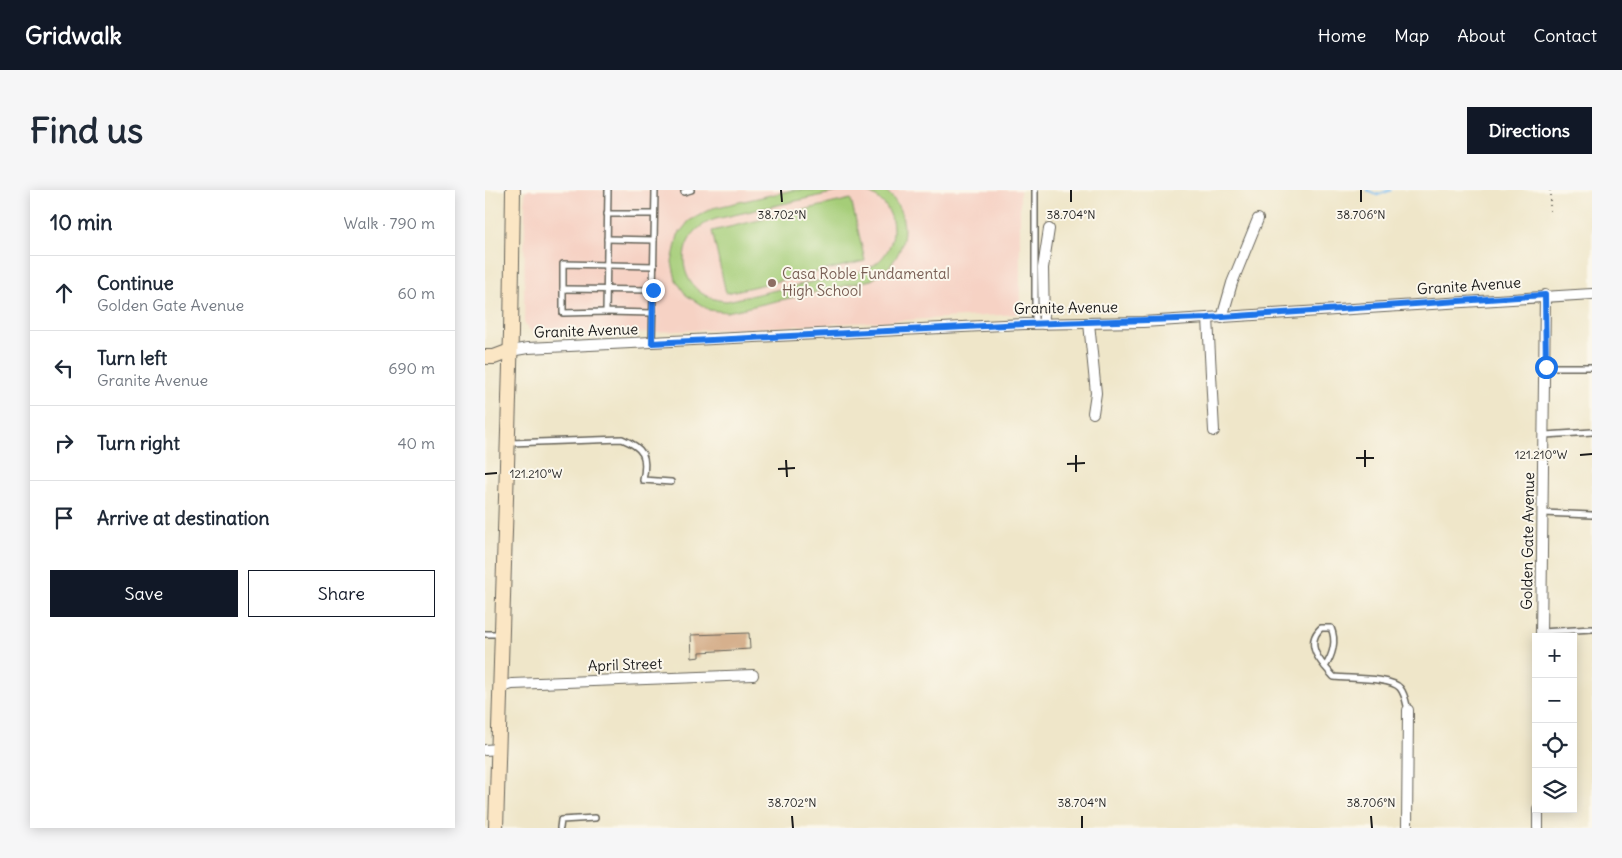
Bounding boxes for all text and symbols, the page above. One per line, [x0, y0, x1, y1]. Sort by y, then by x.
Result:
text: Gridwalk [25, 20, 122, 50]
text: Home [1318, 24, 1366, 47]
text: Map [1394, 24, 1429, 47]
text: About [1457, 24, 1505, 47]
text: Contact [1533, 24, 1597, 47]
button: Directions [1467, 107, 1592, 154]
text: Find us [30, 108, 143, 152]
text: 38.702°N [758, 207, 806, 222]
text: 38.704°N [1046, 207, 1096, 222]
text: 38.706°N [1336, 207, 1386, 222]
text: 10 min [50, 209, 112, 236]
text: Walk · 790 m [344, 213, 435, 233]
place label: Casa Roble Fundamental High School [782, 264, 950, 300]
text: Continue [97, 271, 174, 295]
street label: Granite Avenue [1416, 272, 1522, 299]
marker: Casa Roble Fundamental High School [766, 277, 778, 289]
icon: ahead [50, 279, 78, 307]
route end [642, 279, 665, 302]
text: 60 m [397, 283, 435, 303]
text: Golden Gate Avenue [97, 295, 244, 315]
street label: Granite Avenue [1014, 297, 1118, 318]
street label: Granite Avenue [534, 319, 638, 342]
text: Turn left [97, 346, 167, 370]
icon: left [50, 354, 78, 382]
route start [1535, 356, 1558, 379]
text: 690 m [388, 358, 435, 378]
text: Granite Avenue [97, 370, 208, 390]
icon: right [50, 429, 78, 457]
text: Turn right [97, 431, 180, 455]
text: 40 m [397, 433, 435, 453]
text: 121.210°W [1515, 447, 1567, 462]
text: 121.210°W [510, 466, 562, 481]
street label: Golden Gate Avenue [1517, 472, 1538, 610]
icon: arrive [50, 504, 78, 532]
text: Arrive at destination [97, 506, 270, 530]
button: Save [50, 570, 238, 617]
button: Share [248, 570, 435, 617]
map controls [1532, 633, 1577, 813]
button: + [1532, 633, 1577, 678]
street label: April Street [587, 654, 663, 675]
button: − [1532, 678, 1577, 723]
button: locate [1532, 723, 1577, 768]
button: layers [1532, 768, 1577, 813]
text: 38.702°N [768, 795, 816, 810]
text: 38.704°N [1057, 795, 1107, 810]
text: 38.706°N [1346, 795, 1396, 810]

